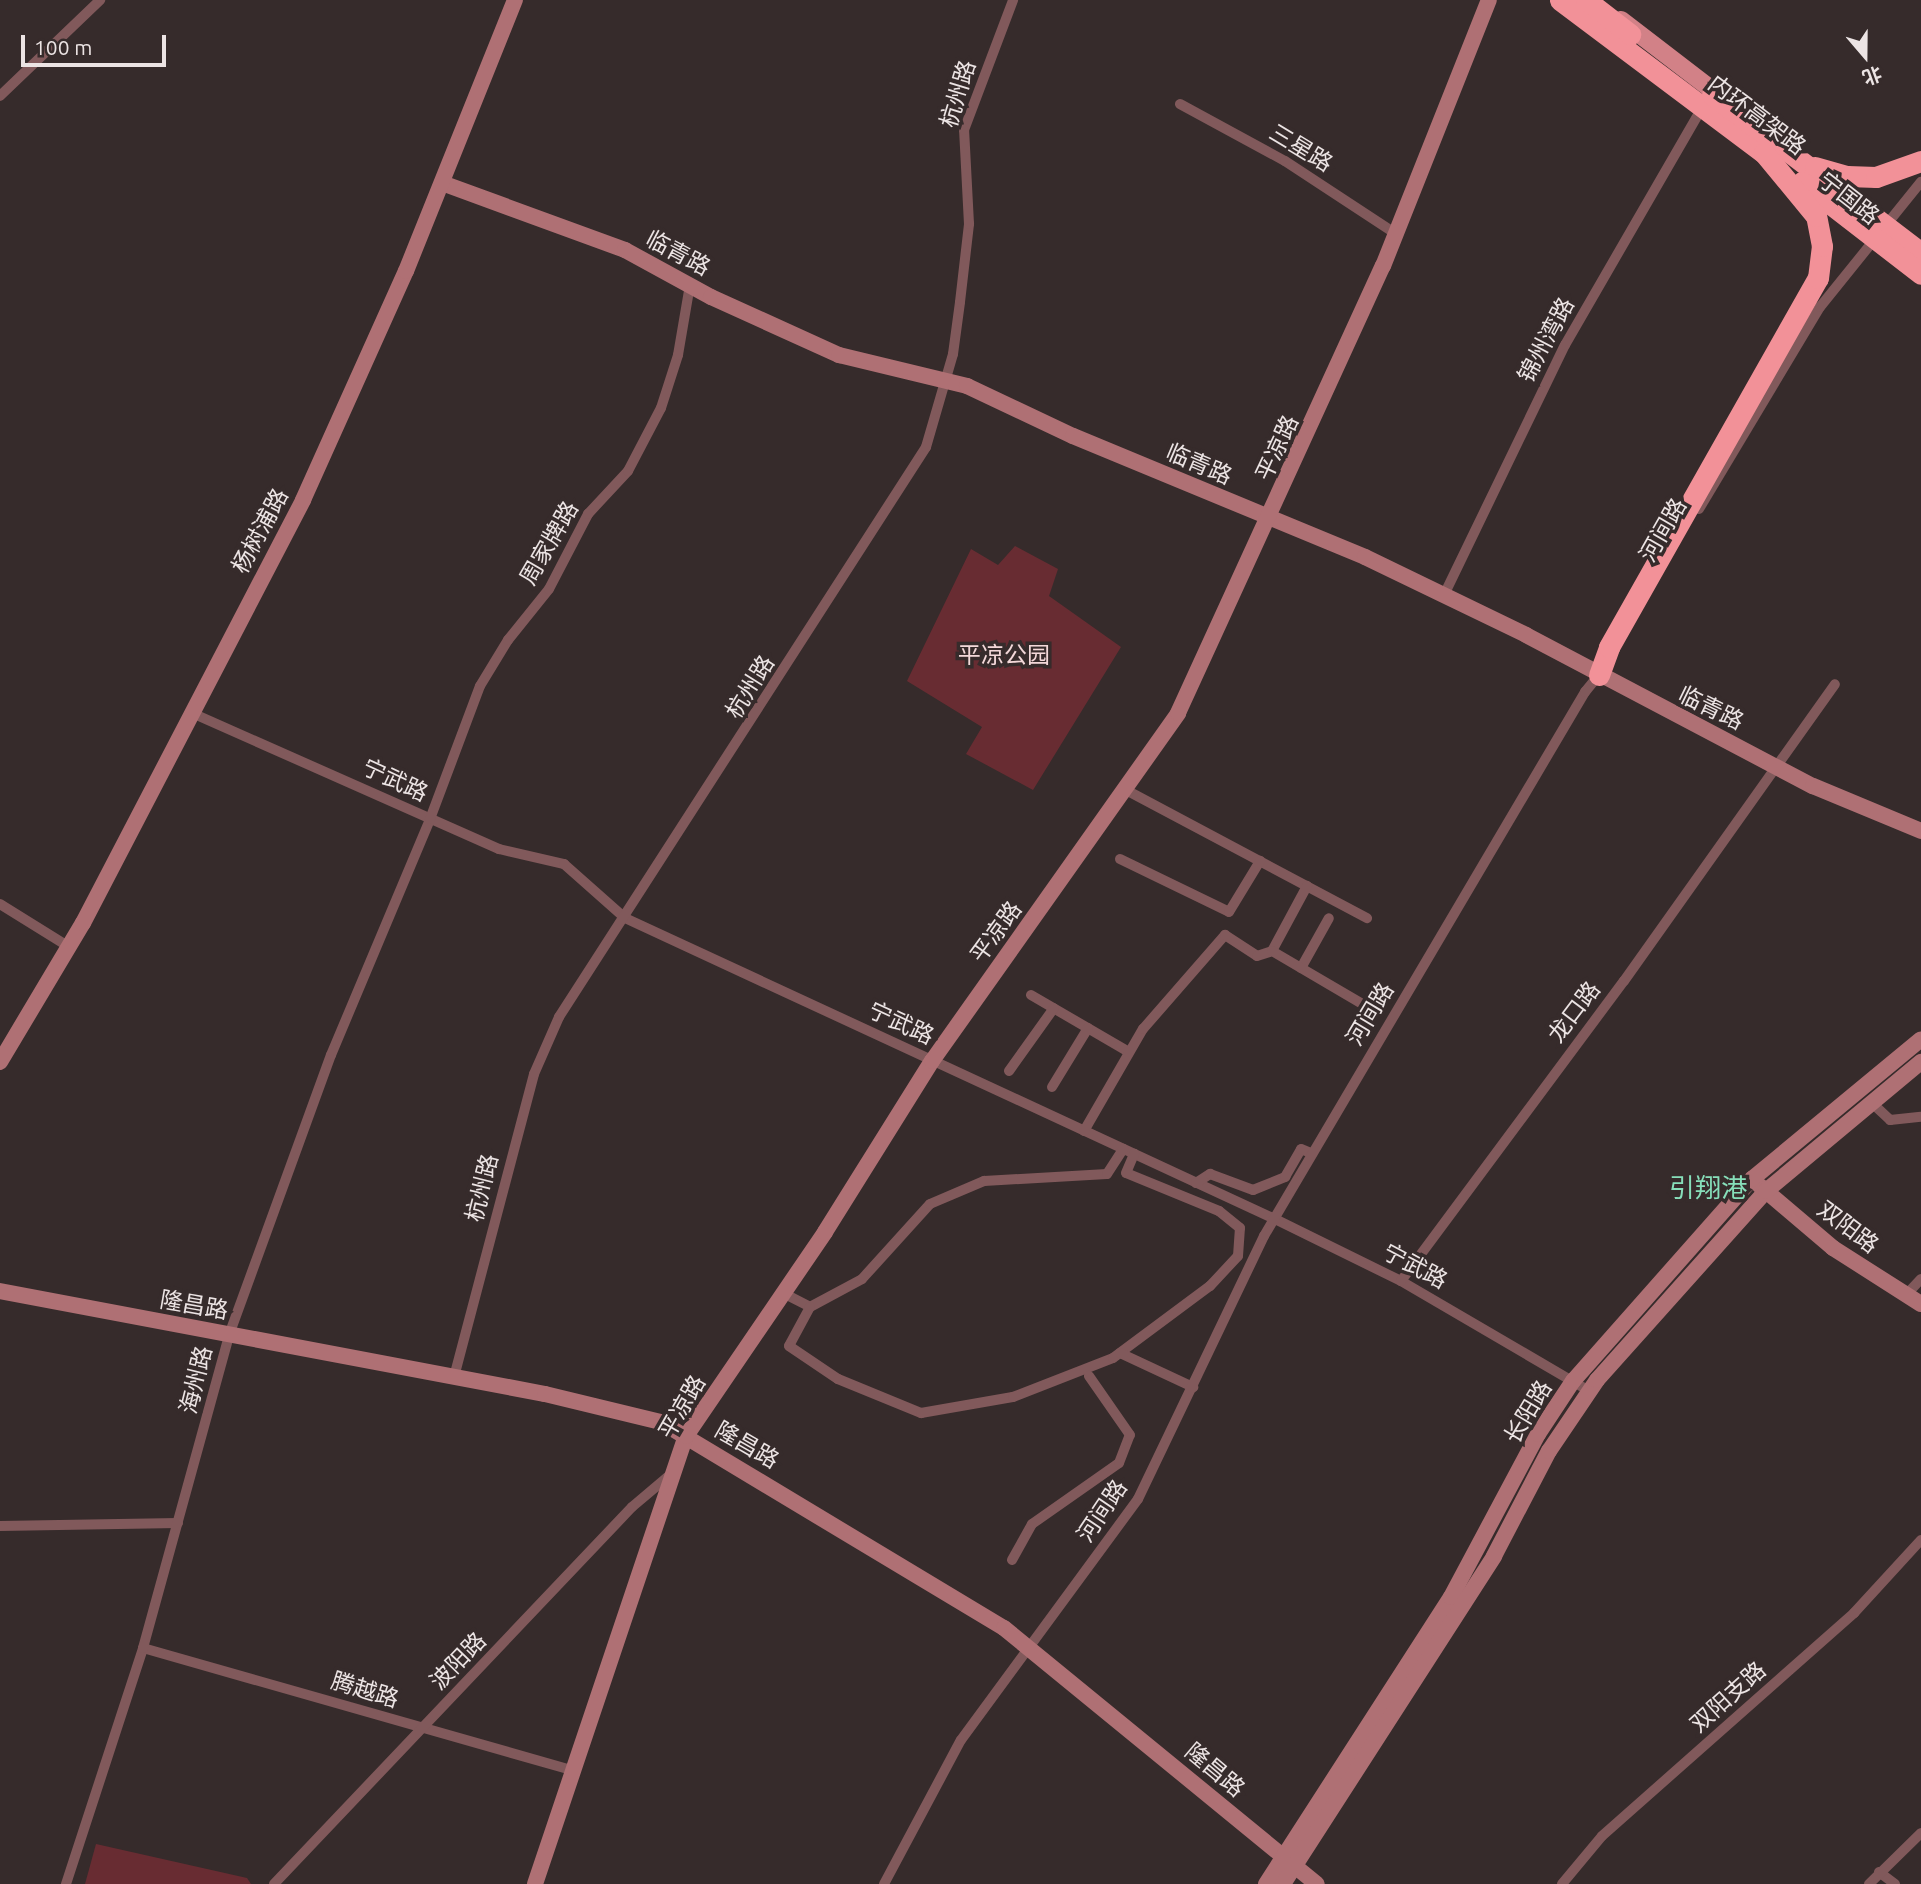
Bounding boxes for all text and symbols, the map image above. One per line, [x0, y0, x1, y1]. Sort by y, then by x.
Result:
scale bar [24, 21, 170, 65]
north arrow [1830, 21, 1900, 91]
text: 100 m [34, 35, 92, 59]
street label: 杭州路 [935, 57, 981, 131]
text: 北 [1859, 62, 1885, 89]
street label: 内环高架路 [1703, 69, 1811, 161]
street label: 三星路 [1264, 118, 1338, 178]
street label: 宁国路 [1813, 166, 1885, 230]
street label: 临青路 [641, 225, 715, 281]
street label: 锦州湾路 [1512, 293, 1580, 387]
street label: 平凉路 [1250, 411, 1304, 485]
street label: 临青路 [1162, 438, 1236, 490]
street label: 杨树浦路 [226, 484, 294, 578]
street label: 河间路 [1634, 493, 1692, 567]
street label: 周家牌路 [514, 496, 584, 590]
park label: 平凉公园 [958, 641, 1050, 669]
street label: 杭州路 [720, 650, 780, 724]
street label: 临青路 [1674, 680, 1748, 736]
street label: 宁武路 [358, 753, 432, 807]
street label: 平凉路 [965, 896, 1027, 968]
street label: 龙口路 [1542, 976, 1606, 1048]
street label: 河间路 [1340, 977, 1400, 1051]
street label: 宁武路 [864, 996, 938, 1050]
street label: 杭州路 [460, 1151, 504, 1225]
district label: 引翔港 [1669, 1172, 1747, 1204]
street label: 双阳路 [1812, 1195, 1884, 1259]
street label: 宁武路 [1378, 1238, 1452, 1294]
street label: 隆昌路 [158, 1285, 230, 1325]
street label: 海州路 [174, 1343, 218, 1417]
street label: 平凉路 [653, 1370, 711, 1444]
street label: 长阳路 [1498, 1375, 1558, 1449]
street label: 隆昌路 [710, 1416, 784, 1474]
street label: 河间路 [1071, 1475, 1133, 1547]
street label: 波阳路 [424, 1627, 492, 1695]
street label: 双阳支路 [1685, 1656, 1771, 1738]
street label: 腾越路 [328, 1667, 402, 1713]
street label: 隆昌路 [1180, 1737, 1250, 1803]

